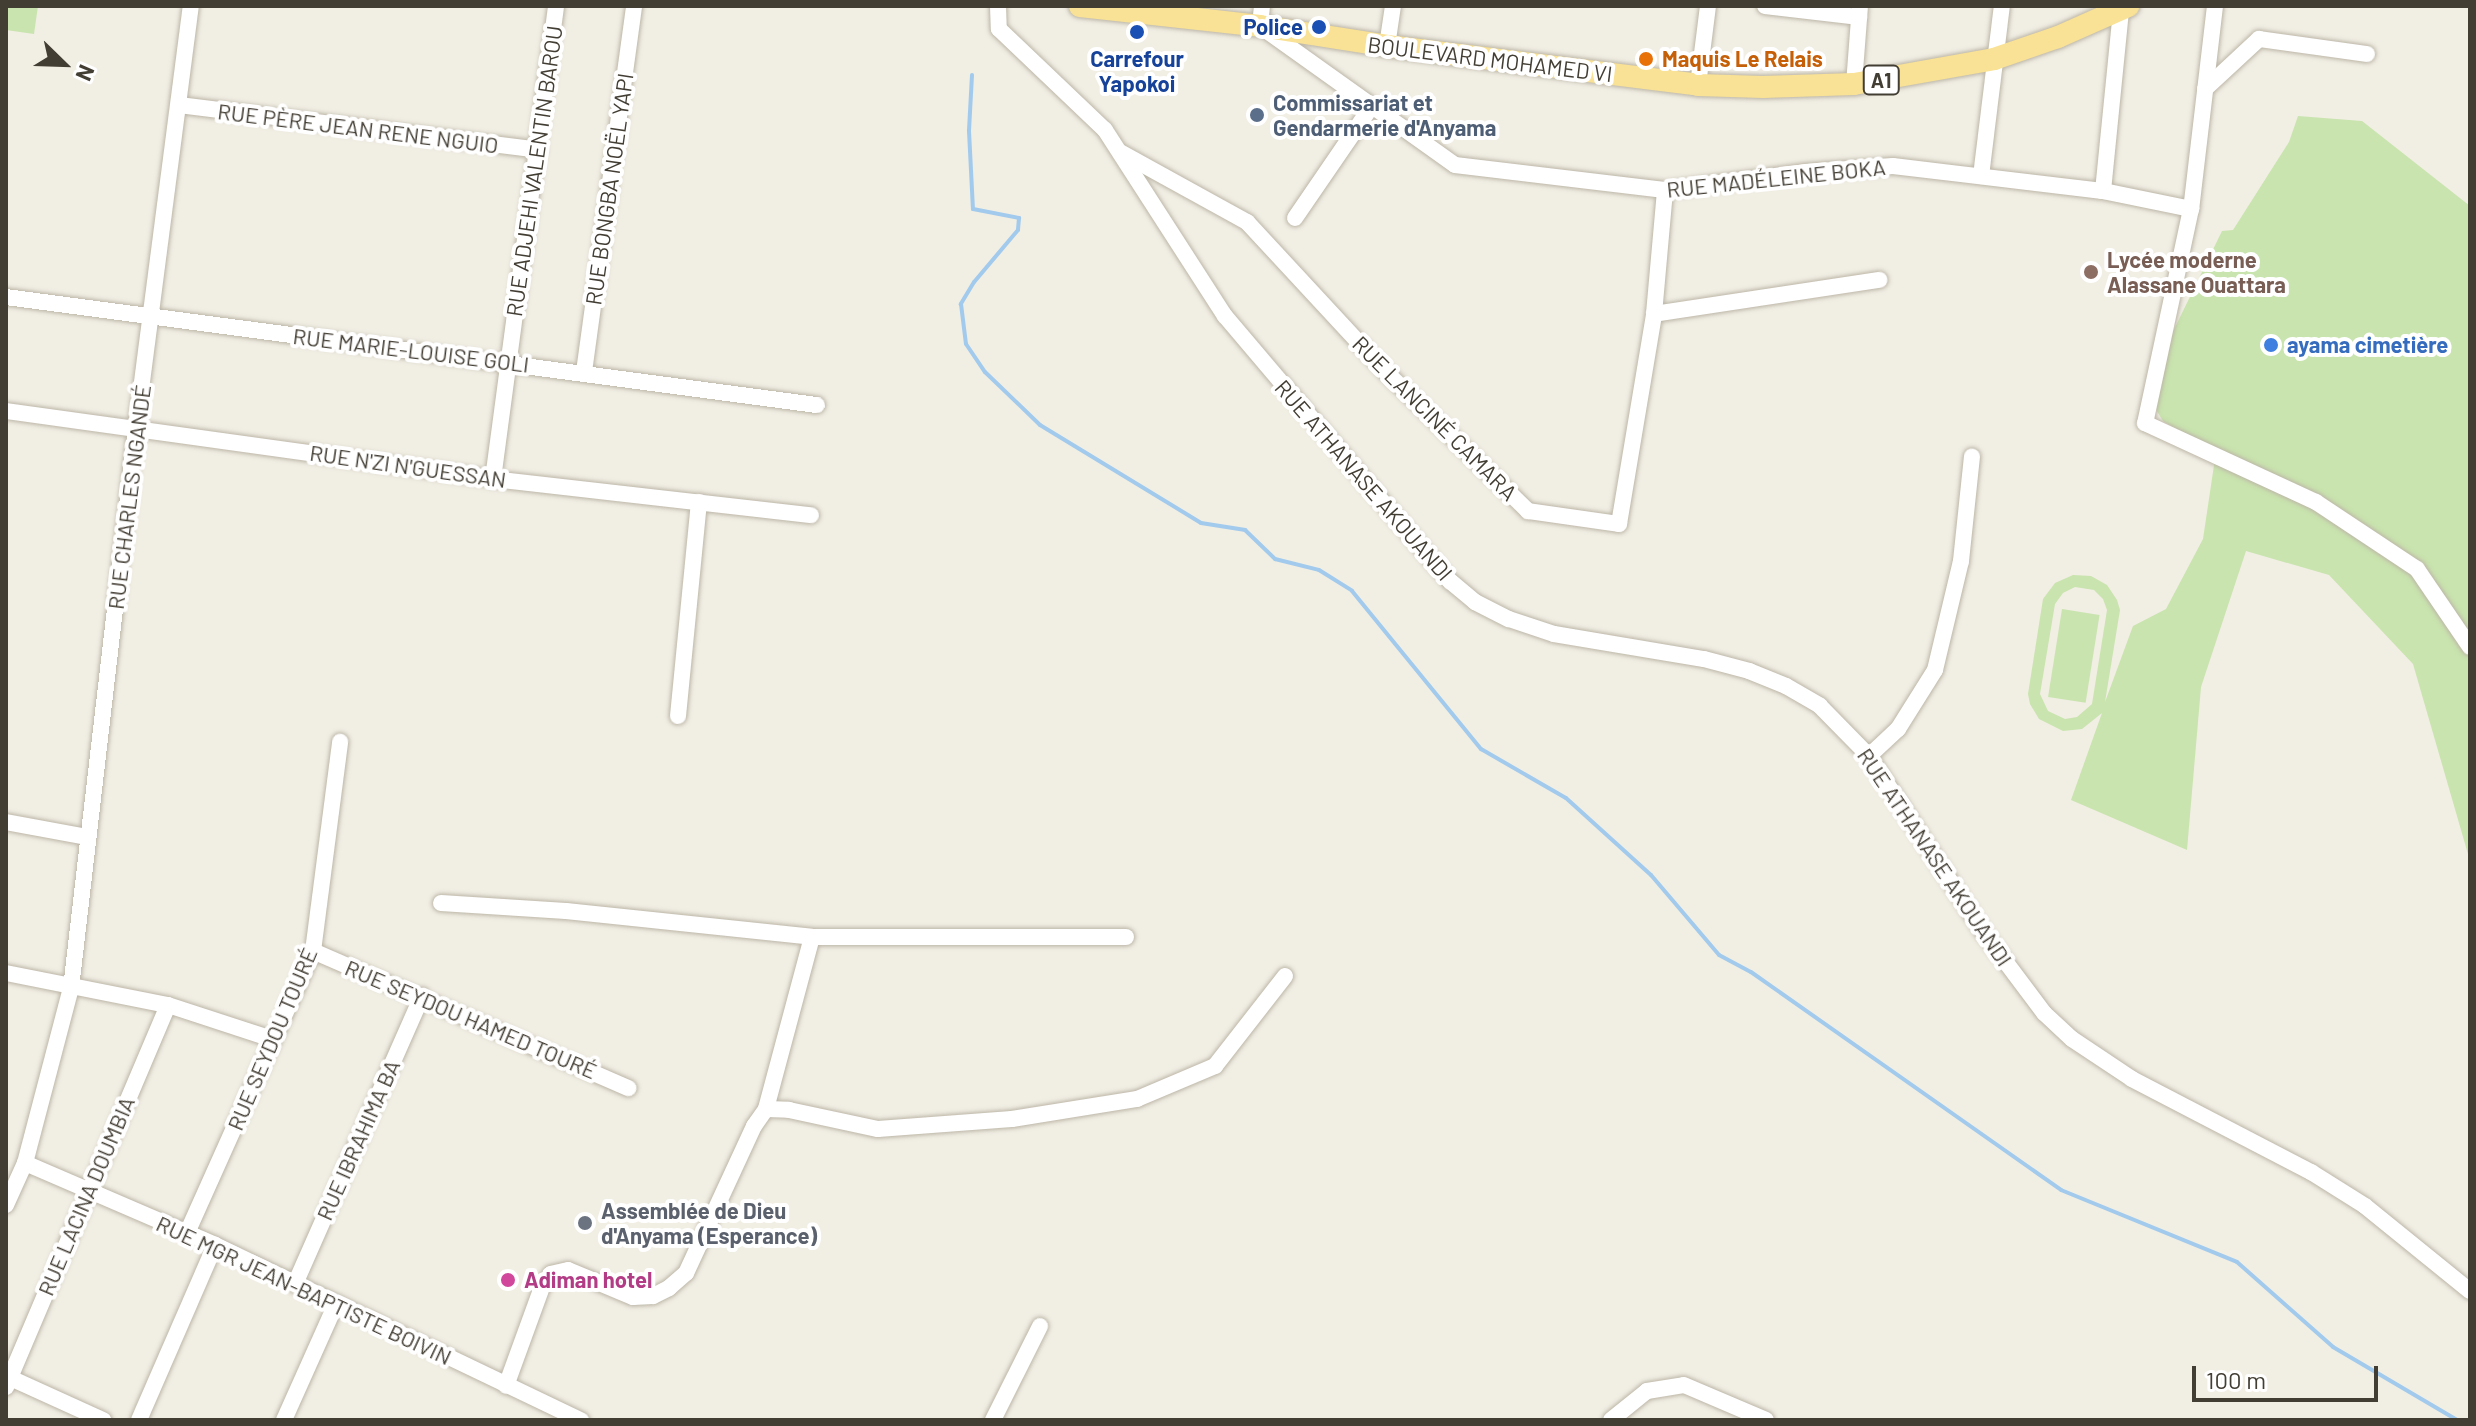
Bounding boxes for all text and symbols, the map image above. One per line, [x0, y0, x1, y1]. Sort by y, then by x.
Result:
place label: Police [1244, 14, 1303, 40]
marker: Police [1310, 18, 1328, 36]
marker: Carrefour Yapokoi [1128, 23, 1146, 41]
north arrow [24, 24, 104, 104]
street label: RUE ADJEHI VALENTIN BAROU [501, 24, 567, 318]
street label: BOULEVARD MOHAMED VI [1366, 31, 1614, 87]
place label: Carrefour Yapokoi [1090, 45, 1184, 96]
place label: Maquis Le Relais [1662, 46, 1823, 72]
marker: Maquis Le Relais [1637, 50, 1655, 68]
text: N [71, 62, 101, 85]
road number: A1 [1861, 64, 1901, 96]
street label: RUE BONGBA NOËL YAPI [580, 71, 638, 307]
place label: Commissariat et Gendarmerie d'Anyama [1273, 89, 1496, 140]
street label: RUE PÈRE JEAN RENE NGUIO [216, 98, 500, 158]
marker: Commissariat et Gendarmerie d'Anyama [1248, 106, 1266, 124]
street label: RUE MADÉLEINE BOKA [1665, 153, 1887, 203]
place label: Lycée moderne Alassane Ouattara [2107, 246, 2286, 298]
marker: Lycée moderne Alassane Ouattara [2082, 263, 2100, 281]
street label: RUE MARIE-LOUISE GOLI [291, 322, 531, 378]
street label: RUE LANCINÉ CAMARA [1347, 330, 1523, 506]
place label: ayama cimetière [2287, 332, 2448, 358]
marker: ayama cimetière [2262, 336, 2280, 354]
street label: RUE ATHANASE AKOUANDI [1270, 374, 1458, 586]
street label: RUE CHARLES NGANDÉ [102, 383, 156, 611]
street label: RUE N'ZI N'GUESSAN [308, 439, 508, 493]
street label: RUE ATHANASE AKOUANDI [1852, 743, 2018, 971]
street label: RUE SEYDOU TOURÉ [222, 944, 322, 1134]
street label: RUE SEYDOU HAMED TOURÉ [341, 954, 601, 1084]
street label: RUE IBRAHIMA BA [311, 1056, 405, 1224]
street label: RUE LACINA DOUMBIA [32, 1092, 140, 1300]
place label: Assemblée de Dieu d'Anyama (Esperance) [601, 1197, 817, 1248]
street label: RUE MGR JEAN-BAPTISTE BOIVIN [152, 1210, 456, 1370]
marker: Assemblée de Dieu d'Anyama (Esperance) [576, 1214, 594, 1232]
place label: Adiman hotel [524, 1267, 652, 1293]
marker: Adiman hotel [499, 1271, 517, 1289]
scale bar [2196, 1350, 2382, 1400]
text: 100 m [2206, 1365, 2266, 1394]

